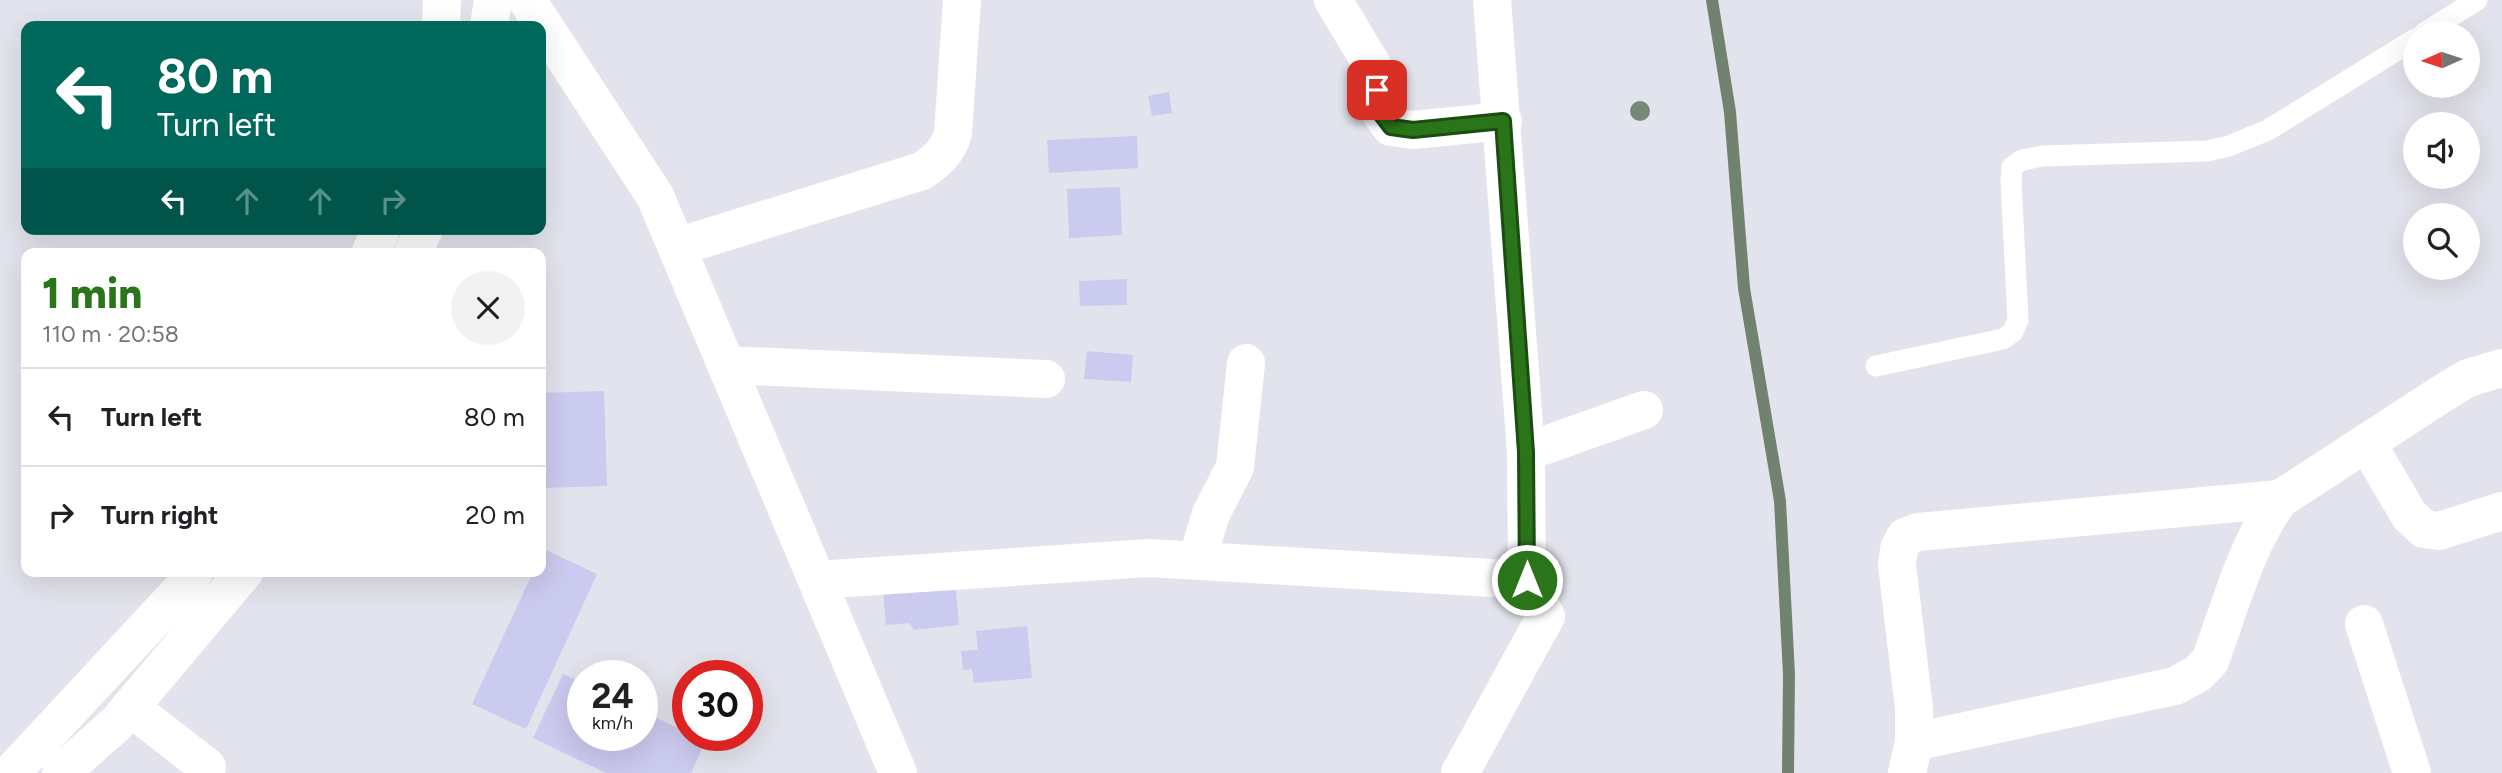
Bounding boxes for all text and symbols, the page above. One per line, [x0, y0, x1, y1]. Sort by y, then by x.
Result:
north arrow [2403, 21, 2480, 98]
map controls [2403, 21, 2480, 280]
text: 80 m [157, 46, 273, 105]
icon: left [42, 49, 133, 140]
pin [1347, 60, 1407, 120]
icon: arrive [1358, 71, 1396, 109]
text: Turn left [157, 106, 276, 144]
button: sound [2403, 112, 2480, 189]
icon: left [155, 182, 193, 220]
icon: ahead [228, 182, 266, 220]
icon: ahead [301, 182, 339, 220]
icon: right [374, 182, 412, 220]
button: search [2403, 203, 2480, 280]
text: 1 min [42, 268, 142, 319]
button: close [451, 271, 525, 345]
text: 110 m · 20:58 [42, 320, 179, 348]
icon: left [42, 398, 80, 436]
text: Turn left [101, 401, 202, 433]
text: 80 m [464, 401, 525, 433]
icon: right [42, 496, 80, 534]
text: Turn right [101, 499, 218, 531]
text: 20 m [465, 499, 525, 531]
position arrow [1490, 543, 1564, 617]
speed limit sign: 30 [672, 660, 763, 751]
text: 24 [591, 675, 634, 717]
text: km/h [592, 712, 633, 734]

